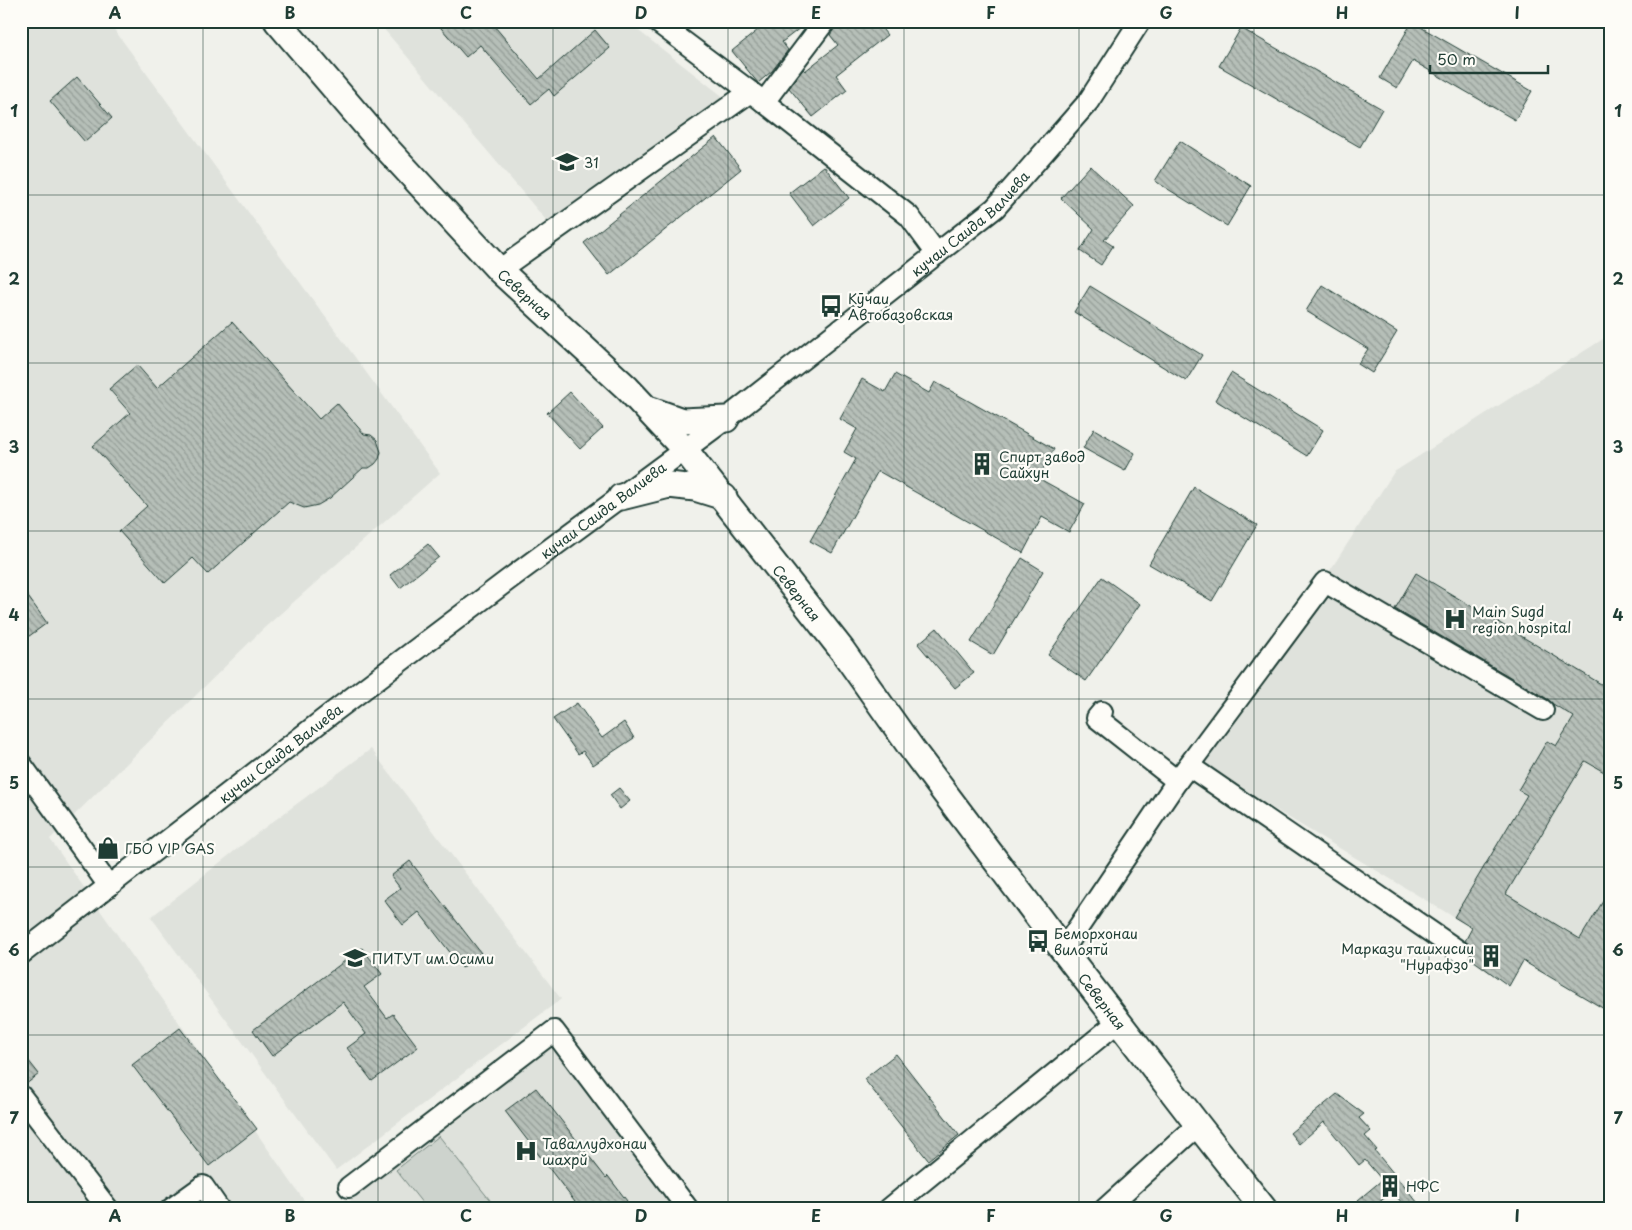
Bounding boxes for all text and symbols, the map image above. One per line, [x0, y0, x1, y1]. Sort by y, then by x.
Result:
text: A [109, 0, 122, 24]
text: B [285, 0, 296, 24]
text: C [460, 0, 472, 24]
text: D [635, 0, 647, 24]
text: E [811, 0, 821, 24]
text: F [986, 0, 996, 24]
text: G [1159, 0, 1173, 24]
text: H [1336, 0, 1348, 24]
text: I [1514, 0, 1520, 24]
scale bar [1430, 42, 1547, 74]
text: 50 m [1437, 47, 1476, 70]
text: 1 [10, 98, 18, 122]
text: 1 [1614, 98, 1622, 122]
school or university icon: 31 [554, 149, 580, 175]
place label: 31 [584, 152, 599, 173]
street label: кучаи Саида Валиева [906, 166, 1034, 281]
street label: Северная [493, 264, 557, 324]
text: 2 [8, 266, 20, 290]
text: 2 [1612, 266, 1624, 290]
place label: Кӯчаи Автобазовская [848, 288, 953, 325]
bus stop icon: Кӯчаи Автобазовская [818, 293, 844, 319]
text: 3 [9, 434, 19, 458]
text: 3 [1613, 434, 1623, 458]
place label: Спирт завод Сайхун [999, 446, 1085, 483]
building icon: Спирт завод Сайхун [969, 451, 995, 477]
street label: кучаи Саида Валиева [536, 456, 670, 563]
street label: Северная [768, 560, 826, 625]
place label: Main Sugd region hospital [1472, 601, 1571, 638]
text: 4 [9, 602, 20, 626]
text: 4 [1613, 602, 1624, 626]
hospital icon: Main Sugd region hospital [1442, 606, 1468, 632]
street label: кучаи Саида Валиева [214, 698, 347, 808]
text: 5 [9, 770, 19, 794]
text: 5 [1613, 770, 1623, 794]
shop icon: ГБО VIP GAS [95, 835, 121, 861]
place label: ГБО VIP GAS [125, 838, 215, 859]
place label: Беморхонаи вилоятй [1054, 923, 1138, 960]
bus stop icon: Беморхонаи вилоятй [1025, 928, 1051, 954]
text: 6 [8, 937, 20, 961]
text: 6 [1612, 937, 1624, 961]
place label: Маркази ташхисии "Нурафзо" [1341, 938, 1474, 975]
building icon: Маркази ташхисии "Нурафзо" [1478, 943, 1504, 969]
school or university icon: ПИТУТ им.Осими [342, 945, 368, 971]
place label: ПИТУТ им.Осими [372, 948, 494, 969]
street label: Северная [1074, 968, 1131, 1034]
text: 7 [9, 1105, 19, 1129]
text: 7 [1613, 1105, 1623, 1129]
place label: Таваллудхонаи шахрй [542, 1133, 647, 1170]
hospital icon: Таваллудхонаи шахрй [513, 1138, 539, 1164]
building icon: НФС [1377, 1173, 1403, 1199]
place label: НФС [1406, 1176, 1440, 1197]
text: A [109, 1203, 122, 1227]
text: B [285, 1203, 296, 1227]
text: C [460, 1203, 472, 1227]
text: D [635, 1203, 647, 1227]
text: E [811, 1203, 821, 1227]
text: F [986, 1203, 996, 1227]
text: G [1159, 1203, 1173, 1227]
text: H [1336, 1203, 1348, 1227]
text: I [1514, 1203, 1520, 1227]

